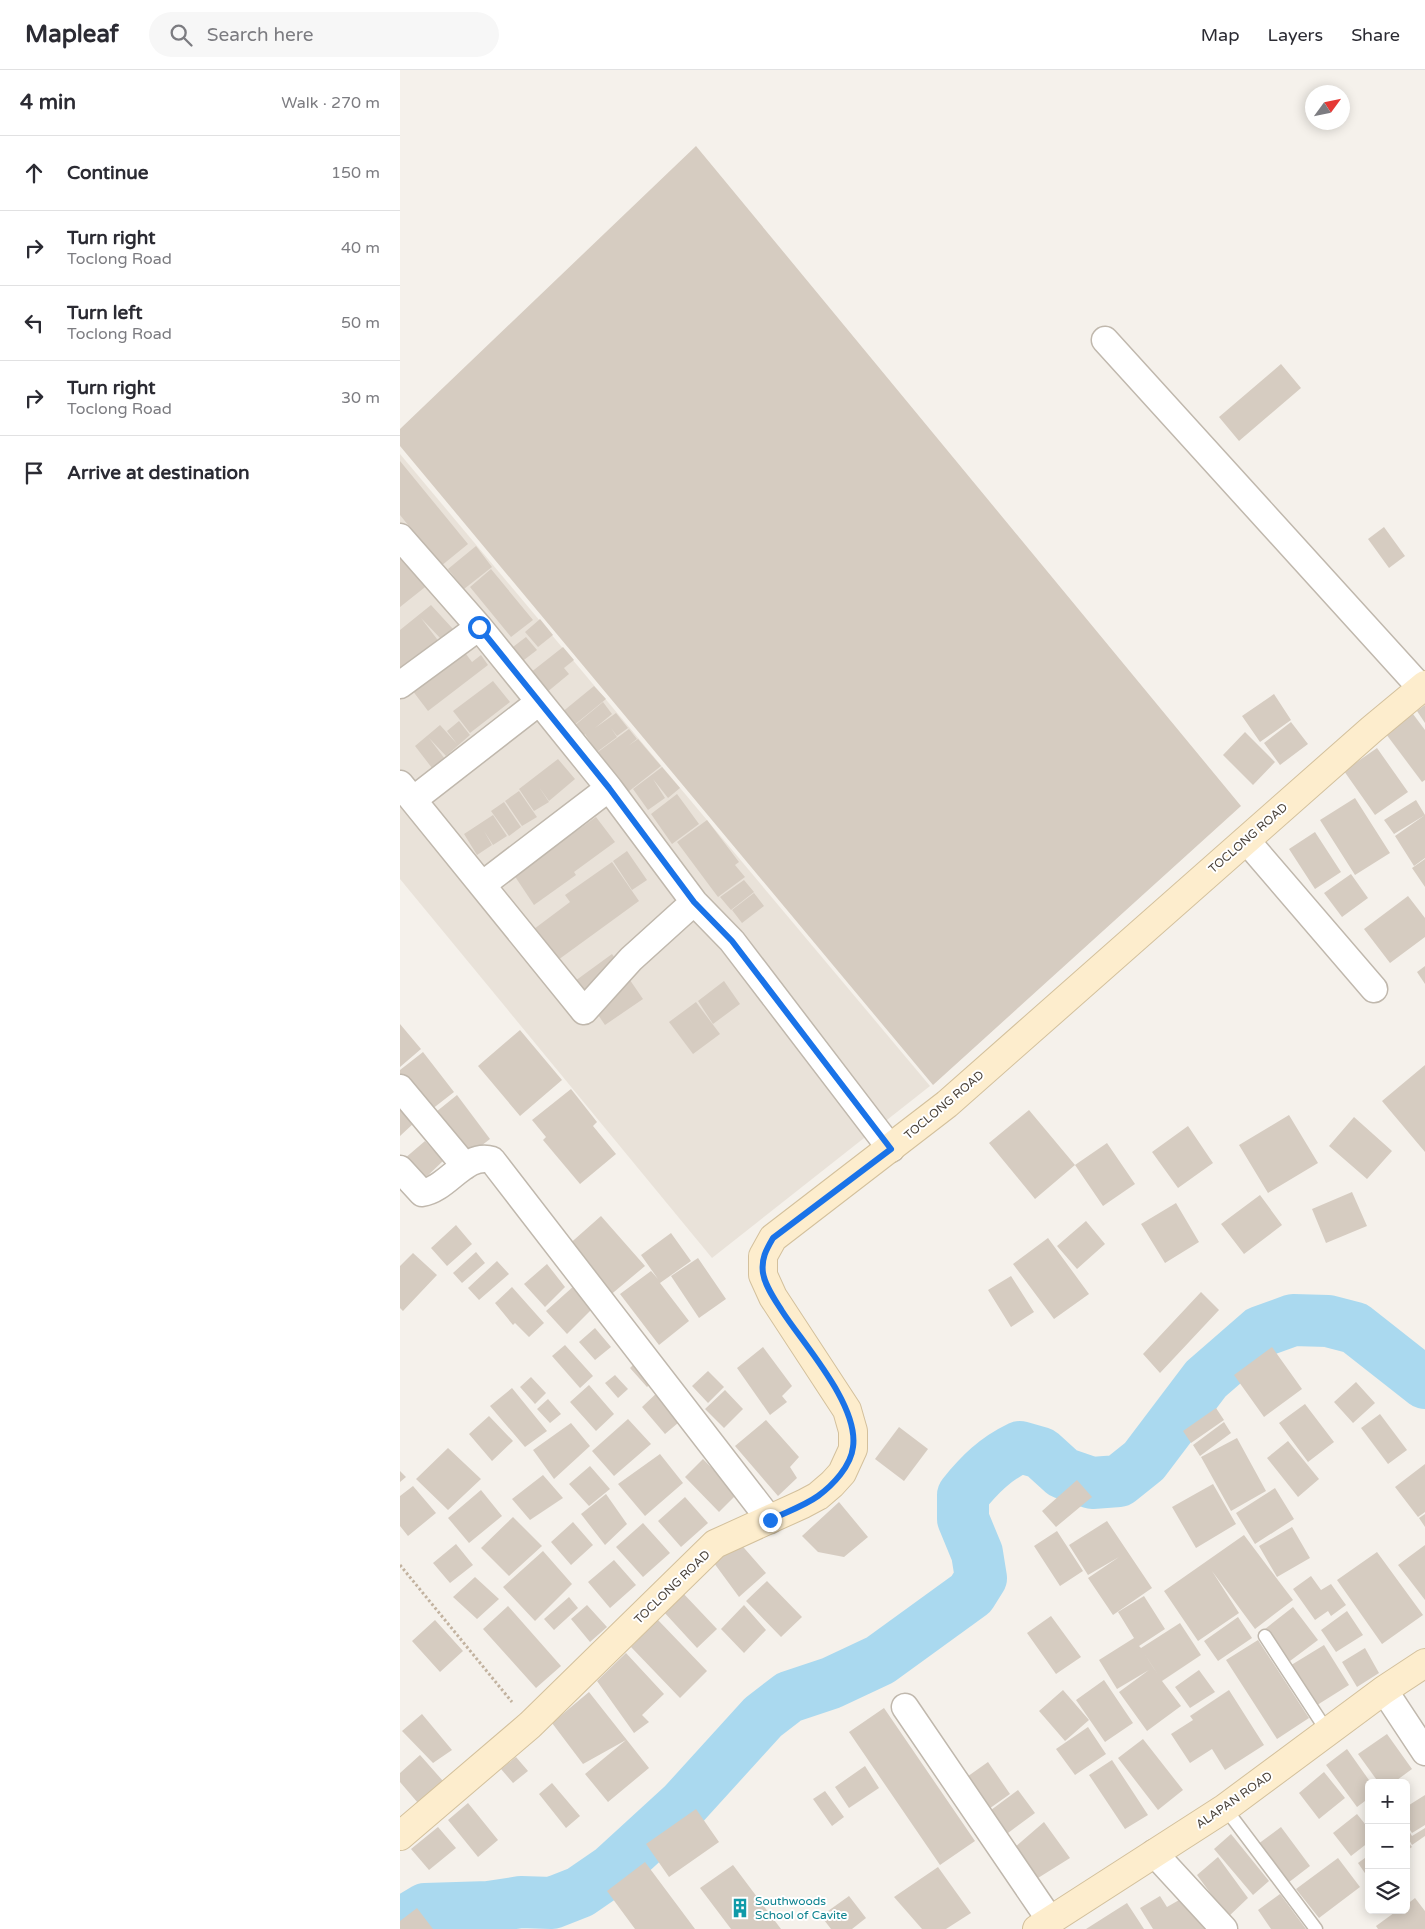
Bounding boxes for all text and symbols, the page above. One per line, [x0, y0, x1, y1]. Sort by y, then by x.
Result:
search box [149, 12, 499, 57]
text: Mapleaf [25, 20, 119, 49]
icon: search [167, 21, 195, 49]
text: Search here [207, 24, 314, 46]
text: Map [1201, 24, 1240, 46]
text: Layers [1268, 24, 1323, 46]
text: Share [1351, 24, 1400, 46]
north arrow [1305, 85, 1350, 130]
text: 4 min [20, 90, 76, 115]
text: Walk · 270 m [281, 93, 380, 113]
icon: ahead [20, 159, 48, 187]
text: Continue [67, 162, 149, 184]
text: 150 m [331, 163, 380, 183]
text: Turn right [67, 227, 155, 249]
icon: right [20, 234, 48, 262]
text: 40 m [341, 238, 380, 258]
text: Toclong Road [67, 249, 172, 269]
text: Turn left [67, 302, 143, 324]
icon: left [20, 309, 48, 337]
text: 50 m [341, 313, 380, 333]
text: Toclong Road [67, 324, 172, 344]
text: Turn right [67, 377, 155, 399]
icon: right [20, 384, 48, 412]
text: 30 m [341, 388, 380, 408]
text: Toclong Road [67, 399, 172, 419]
icon: arrive [20, 459, 48, 487]
text: Arrive at destination [67, 462, 250, 484]
route start [468, 616, 491, 639]
street label: TOCLONG ROAD [1206, 800, 1290, 876]
street label: TOCLONG ROAD [901, 1068, 987, 1142]
route end [759, 1509, 782, 1532]
street label: TOCLONG ROAD [631, 1547, 713, 1627]
street label: ALAPAN ROAD [1193, 1768, 1275, 1832]
map controls [1365, 1779, 1410, 1914]
button: + [1365, 1779, 1410, 1824]
button: − [1365, 1824, 1410, 1869]
button: layers [1365, 1869, 1410, 1914]
place label: Southwoods School of Cavite [755, 1894, 848, 1922]
building icon: Southwoods School of Cavite [729, 1897, 751, 1919]

